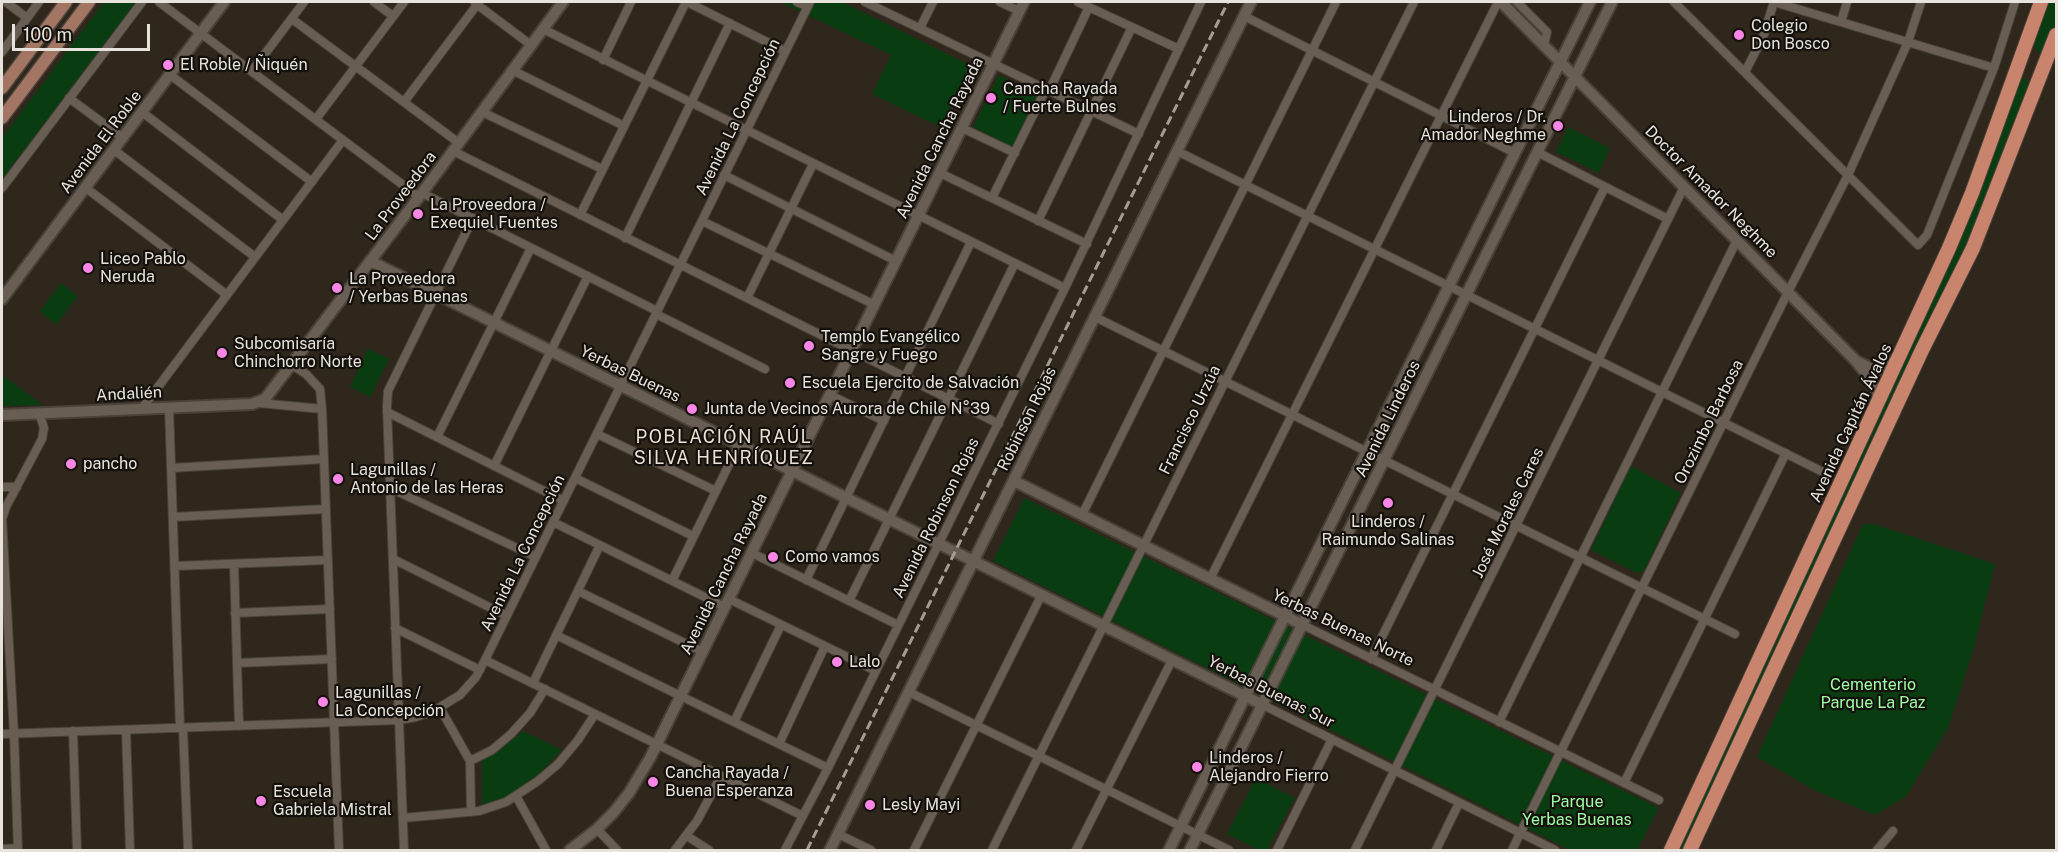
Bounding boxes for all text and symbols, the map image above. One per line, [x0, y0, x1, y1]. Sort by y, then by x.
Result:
scale bar [15, 12, 153, 50]
place label: Colegio Don Bosco [1751, 16, 1830, 54]
text: 100 m [23, 24, 72, 45]
marker: Colegio Don Bosco [1732, 28, 1746, 42]
street label: Avenida La Concepción [692, 36, 784, 198]
street label: Avenida Cancha Rayada [893, 54, 987, 222]
place label: El Roble / Ñiquén [180, 55, 308, 75]
marker: El Roble / Ñiquén [161, 58, 175, 72]
place label: Cancha Rayada / Fuerte Bulnes [1003, 79, 1117, 117]
street label: Avenida El Roble [56, 87, 146, 197]
marker: Cancha Rayada / Fuerte Bulnes [984, 91, 998, 105]
place label: Linderos / Dr. Amador Neghme [1420, 107, 1546, 145]
marker: Linderos / Dr. Amador Neghme [1551, 119, 1565, 133]
street label: Doctor Amador Neghme [1641, 122, 1781, 262]
street label: La Proveedora [361, 148, 441, 244]
place label: La Proveedora / Exequiel Fuentes [430, 195, 558, 233]
marker: La Proveedora / Exequiel Fuentes [411, 207, 425, 221]
place label: Liceo Pablo Neruda [100, 249, 186, 287]
marker: Liceo Pablo Neruda [81, 261, 95, 275]
place label: La Proveedora / Yerbas Buenas [349, 269, 468, 307]
marker: La Proveedora / Yerbas Buenas [330, 281, 344, 295]
place label: Templo Evangélico Sangre y Fuego [821, 327, 960, 365]
place label: Subcomisaría Chinchorro Norte [234, 334, 362, 372]
marker: Templo Evangélico Sangre y Fuego [802, 339, 816, 353]
street label: Yerbas Buenas [577, 341, 683, 407]
street label: Avenida Capitán Ávalos [1806, 341, 1896, 505]
marker: Subcomisaría Chinchorro Norte [215, 346, 229, 360]
street label: Orozimbo Barbosa [1671, 357, 1747, 487]
street label: Avenida Linderos [1351, 358, 1425, 480]
street label: Francisco Urzúa [1155, 362, 1225, 478]
street label: Robinson Rojas [994, 364, 1060, 474]
place label: Escuela Ejercito de Salvación [802, 373, 1019, 393]
marker: Escuela Ejercito de Salvación [783, 376, 797, 390]
street label: Andalién [96, 383, 162, 405]
place label: Junta de Vecinos Aurora de Chile N°39 [704, 399, 990, 419]
marker: Junta de Vecinos Aurora de Chile N°39 [685, 402, 699, 416]
district label: POBLACIÓN RAÚL SILVA HENRÍQUEZ [634, 426, 814, 468]
street label: Avenida Robinson Rojas [889, 435, 983, 601]
street label: José Morales Cares [1468, 445, 1548, 581]
place label: pancho [83, 454, 137, 474]
marker: pancho [64, 457, 78, 471]
place label: Lagunillas / Antonio de las Heras [350, 460, 503, 498]
marker: Lagunillas / Antonio de las Heras [331, 472, 345, 486]
street label: Avenida La Concepción [477, 472, 569, 634]
street label: Avenida Cancha Rayada [677, 490, 771, 658]
marker: Linderos / Raimundo Salinas [1381, 496, 1395, 510]
place label: Linderos / Raimundo Salinas [1322, 512, 1454, 550]
place label: Como vamos [785, 547, 879, 567]
marker: Como vamos [766, 550, 780, 564]
street label: Yerbas Buenas Norte [1269, 585, 1417, 671]
place label: Lalo [849, 652, 880, 672]
street label: Yerbas Buenas Sur [1204, 652, 1338, 732]
marker: Lalo [830, 655, 844, 669]
park label: Cementerio Parque La Paz [1820, 675, 1926, 713]
place label: Lagunillas / La Concepción [335, 683, 444, 721]
marker: Lagunillas / La Concepción [316, 695, 330, 709]
place label: Linderos / Alejandro Fierro [1209, 748, 1329, 786]
marker: Linderos / Alejandro Fierro [1190, 760, 1204, 774]
place label: Cancha Rayada / Buena Esperanza [665, 763, 793, 801]
marker: Cancha Rayada / Buena Esperanza [646, 775, 660, 789]
place label: Escuela Gabriela Mistral [273, 782, 392, 820]
park label: Parque Yerbas Buenas [1522, 792, 1632, 830]
marker: Escuela Gabriela Mistral [254, 794, 268, 808]
place label: Lesly Mayi [882, 795, 960, 815]
marker: Lesly Mayi [863, 798, 877, 812]

